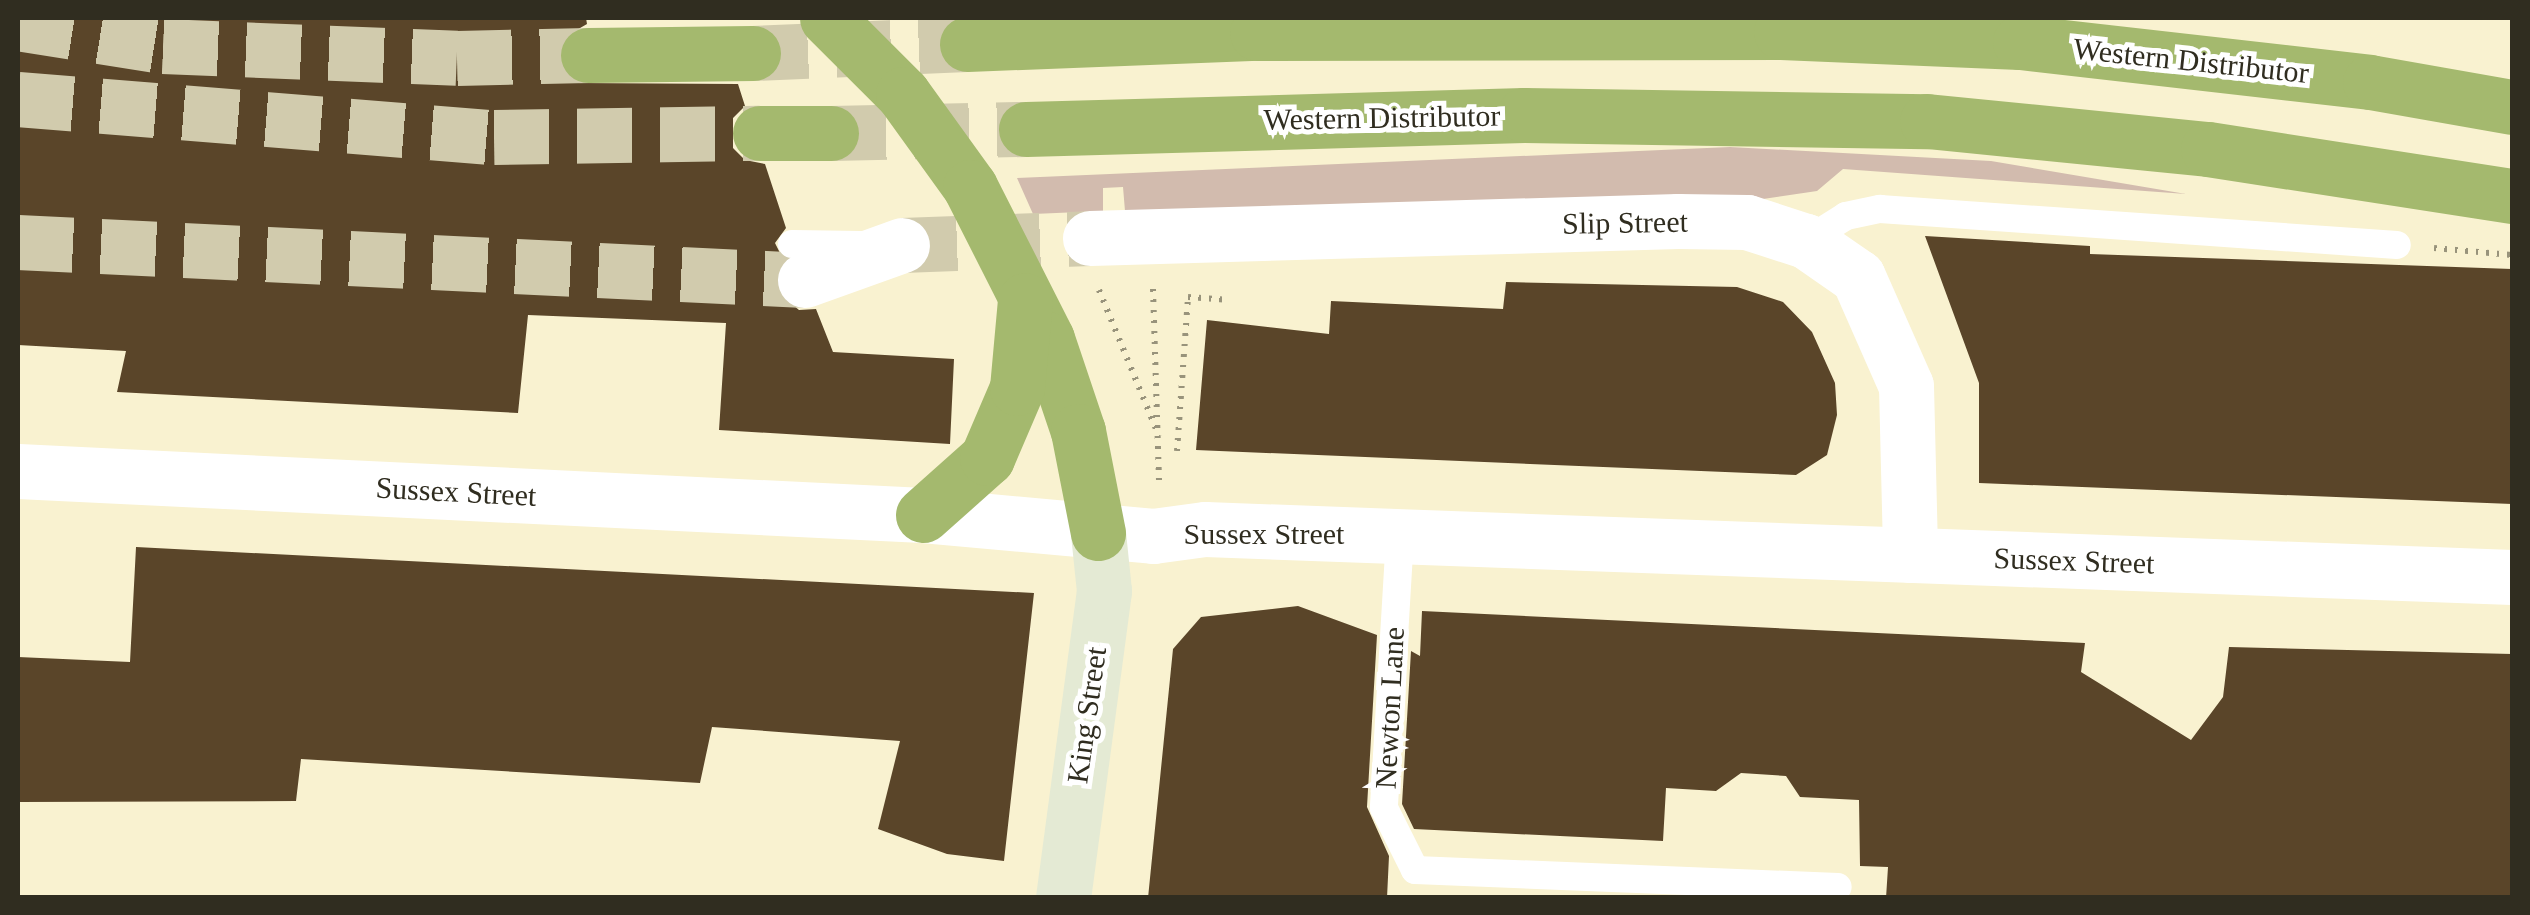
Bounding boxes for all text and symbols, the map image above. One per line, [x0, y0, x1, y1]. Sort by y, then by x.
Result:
street label: Western Distributor [2071, 31, 2311, 91]
street label: Western Distributor [1263, 98, 1501, 138]
street label: Slip Street [1562, 204, 1688, 242]
street label: Sussex Street [375, 470, 537, 514]
street label: Sussex Street [1184, 516, 1344, 552]
street label: Sussex Street [1993, 540, 2155, 582]
street label: Newton Lane [1368, 626, 1412, 790]
street label: King Street [1060, 644, 1114, 786]

